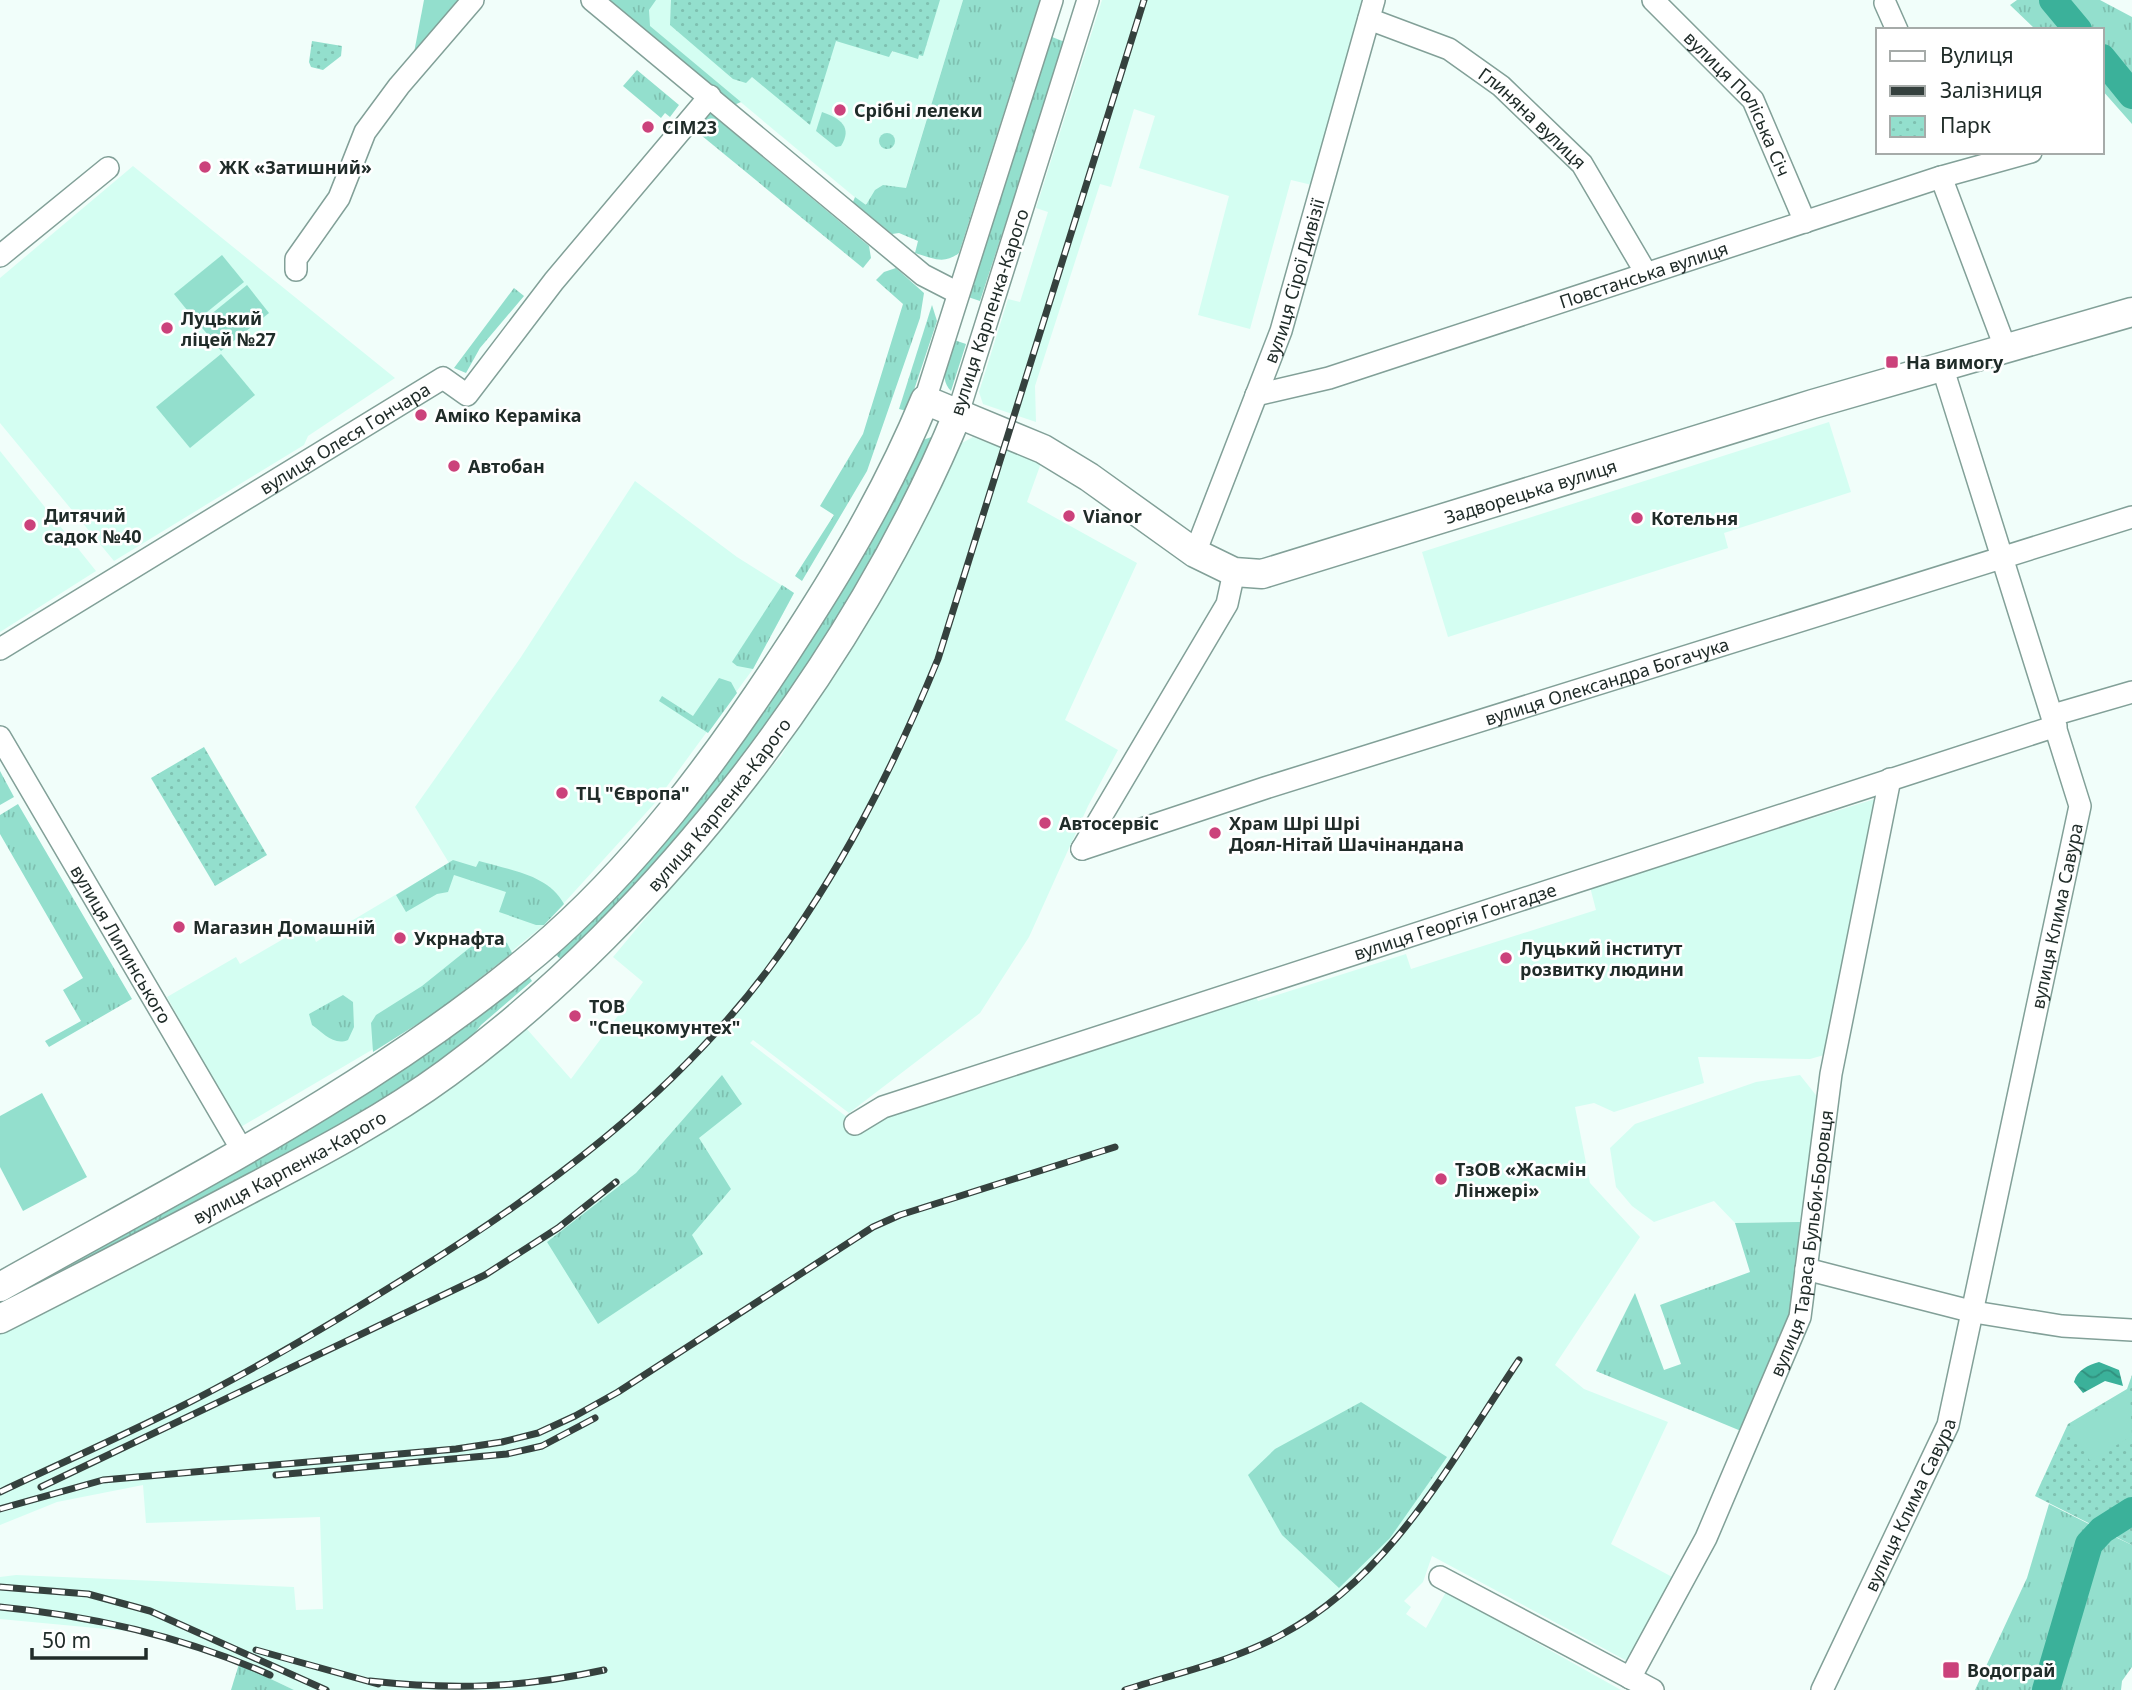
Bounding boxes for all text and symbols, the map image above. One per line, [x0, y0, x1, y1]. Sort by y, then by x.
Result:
street label: вулиця Поліська Січ [1679, 26, 1796, 180]
legend [1876, 28, 2104, 154]
text: Вулиця [1940, 41, 2014, 69]
street label: Глиняна вулиця [1474, 62, 1592, 174]
text: Залізниця [1940, 76, 2043, 104]
place label: Срібні лелеки [854, 98, 983, 122]
marker: Срібні лелеки [832, 102, 848, 118]
text: Парк [1940, 111, 1991, 139]
place label: СІМ23 [662, 115, 717, 139]
marker: СІМ23 [640, 119, 656, 135]
place label: ЖК «Затишний» [219, 155, 372, 179]
marker: ЖК «Затишний» [197, 159, 213, 175]
street label: вулиця Сірої Дивізії [1258, 195, 1330, 366]
street label: вулиця Карпенка-Карого [944, 206, 1034, 418]
street label: Повстанська вулиця [1556, 236, 1731, 314]
place label: Луцький ліцей №27 [181, 306, 276, 351]
marker: Луцький ліцей №27 [159, 320, 175, 336]
place label: На вимогу [1906, 350, 2004, 374]
marker: На вимогу [1884, 354, 1900, 370]
street label: вулиця Олеся Гончара [255, 377, 434, 499]
place label: Аміко Кераміка [435, 403, 582, 427]
marker: Аміко Кераміка [413, 407, 429, 423]
street label: Задворецька вулиця [1441, 453, 1620, 529]
place label: Автобан [468, 454, 545, 478]
marker: Автобан [446, 458, 462, 474]
place label: Дитячий садок №40 [44, 503, 142, 548]
place label: Vianor [1083, 504, 1142, 528]
place label: Котельня [1651, 506, 1738, 530]
marker: Vianor [1061, 508, 1077, 524]
marker: Котельня [1629, 510, 1645, 526]
marker: Дитячий садок №40 [22, 517, 38, 533]
street label: вулиця Олександра Богачука [1482, 632, 1732, 731]
street label: вулиця Карпенка-Карого [642, 713, 796, 896]
place label: ТЦ "Європа" [576, 781, 690, 805]
marker: ТЦ "Європа" [554, 785, 570, 801]
place label: Автосервіс [1059, 811, 1159, 835]
place label: Храм Шрі Шрі Доял-Нітай Шачінандана [1229, 811, 1464, 856]
marker: Автосервіс [1037, 815, 1053, 831]
street label: вулиця Клима Савура [2025, 821, 2088, 1011]
marker: Храм Шрі Шрі Доял-Нітай Шачінандана [1207, 825, 1223, 841]
street label: вулиця Липинського [65, 860, 177, 1028]
street label: вулиця Георгія Гонгадзе [1351, 877, 1559, 965]
place label: Магазин Домашній [193, 915, 375, 939]
marker: Магазин Домашній [171, 919, 187, 935]
place label: Укрнафта [414, 926, 505, 950]
marker: Укрнафта [392, 930, 408, 946]
place label: Луцький інститут розвитку людини [1520, 936, 1684, 981]
marker: Луцький інститут розвитку людини [1498, 950, 1514, 966]
place label: ТОВ "Спецкомунтех" [589, 994, 740, 1039]
marker: ТОВ "Спецкомунтех" [567, 1008, 583, 1024]
street label: вулиця Карпенка-Карого [189, 1105, 390, 1229]
street label: вулиця Тараса Бульби-Боровця [1764, 1108, 1838, 1380]
place label: ТзОВ «Жасмін Лінжері» [1455, 1157, 1586, 1202]
marker: ТзОВ «Жасмін Лінжері» [1433, 1171, 1449, 1187]
street label: вулиця Клима Савура [1859, 1416, 1961, 1596]
scale bar [32, 1616, 145, 1660]
text: 50 m [42, 1626, 91, 1654]
place label: Водограй [1967, 1658, 2055, 1682]
marker: Водограй [1941, 1660, 1961, 1680]

